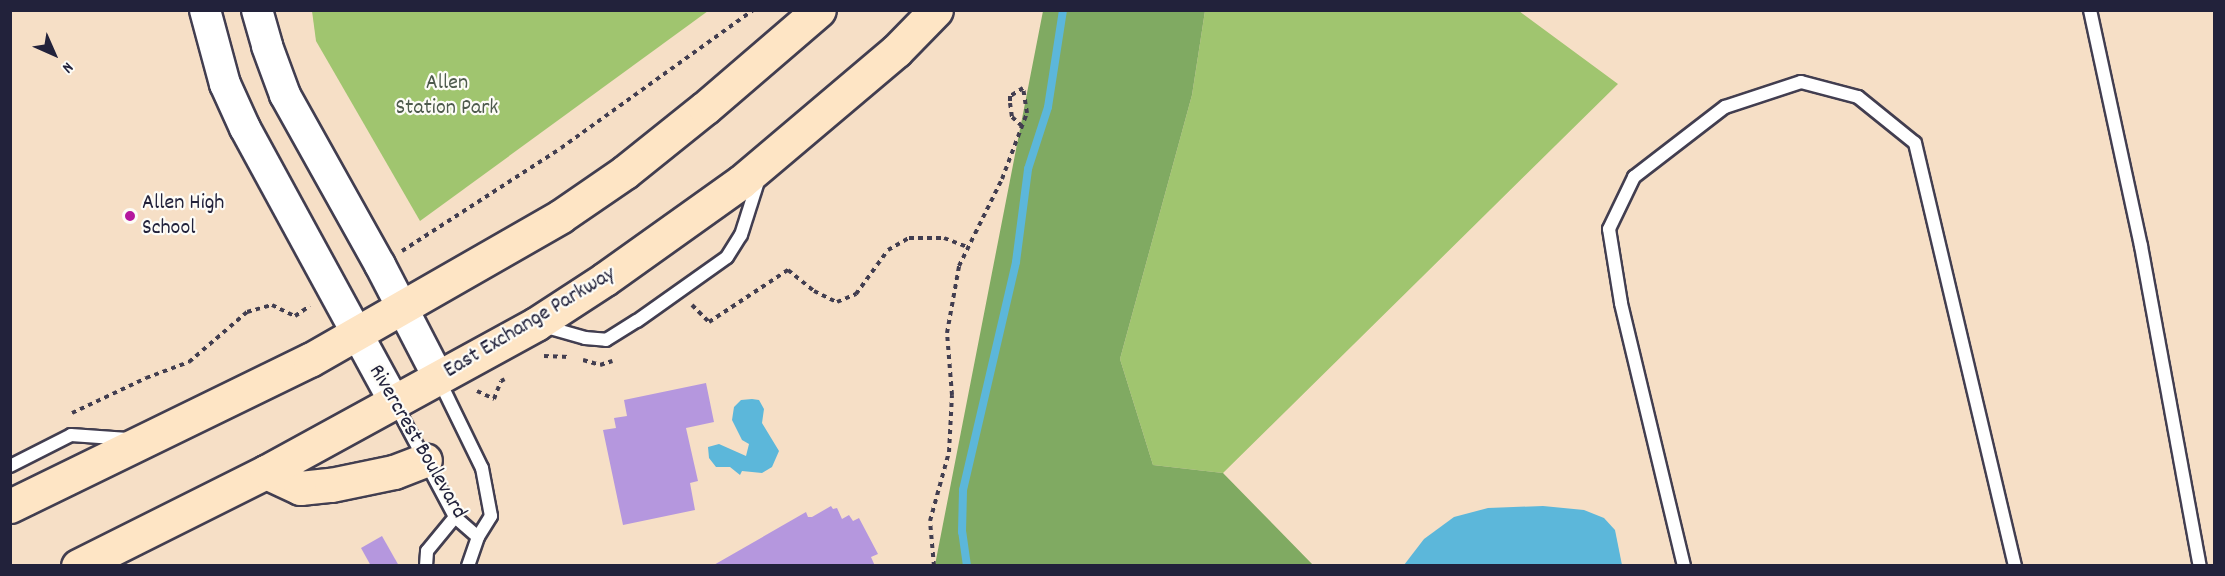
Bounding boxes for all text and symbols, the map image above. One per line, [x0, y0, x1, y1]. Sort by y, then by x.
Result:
north arrow [24, 24, 84, 84]
text: N [56, 56, 78, 78]
park label: Allen Station Park [396, 70, 498, 122]
place label: Allen High School [142, 190, 224, 242]
marker: Allen High School [123, 209, 137, 223]
street label: East Exchange Parkway [439, 261, 621, 385]
street label: Rivercrest Boulevard [362, 360, 472, 524]

